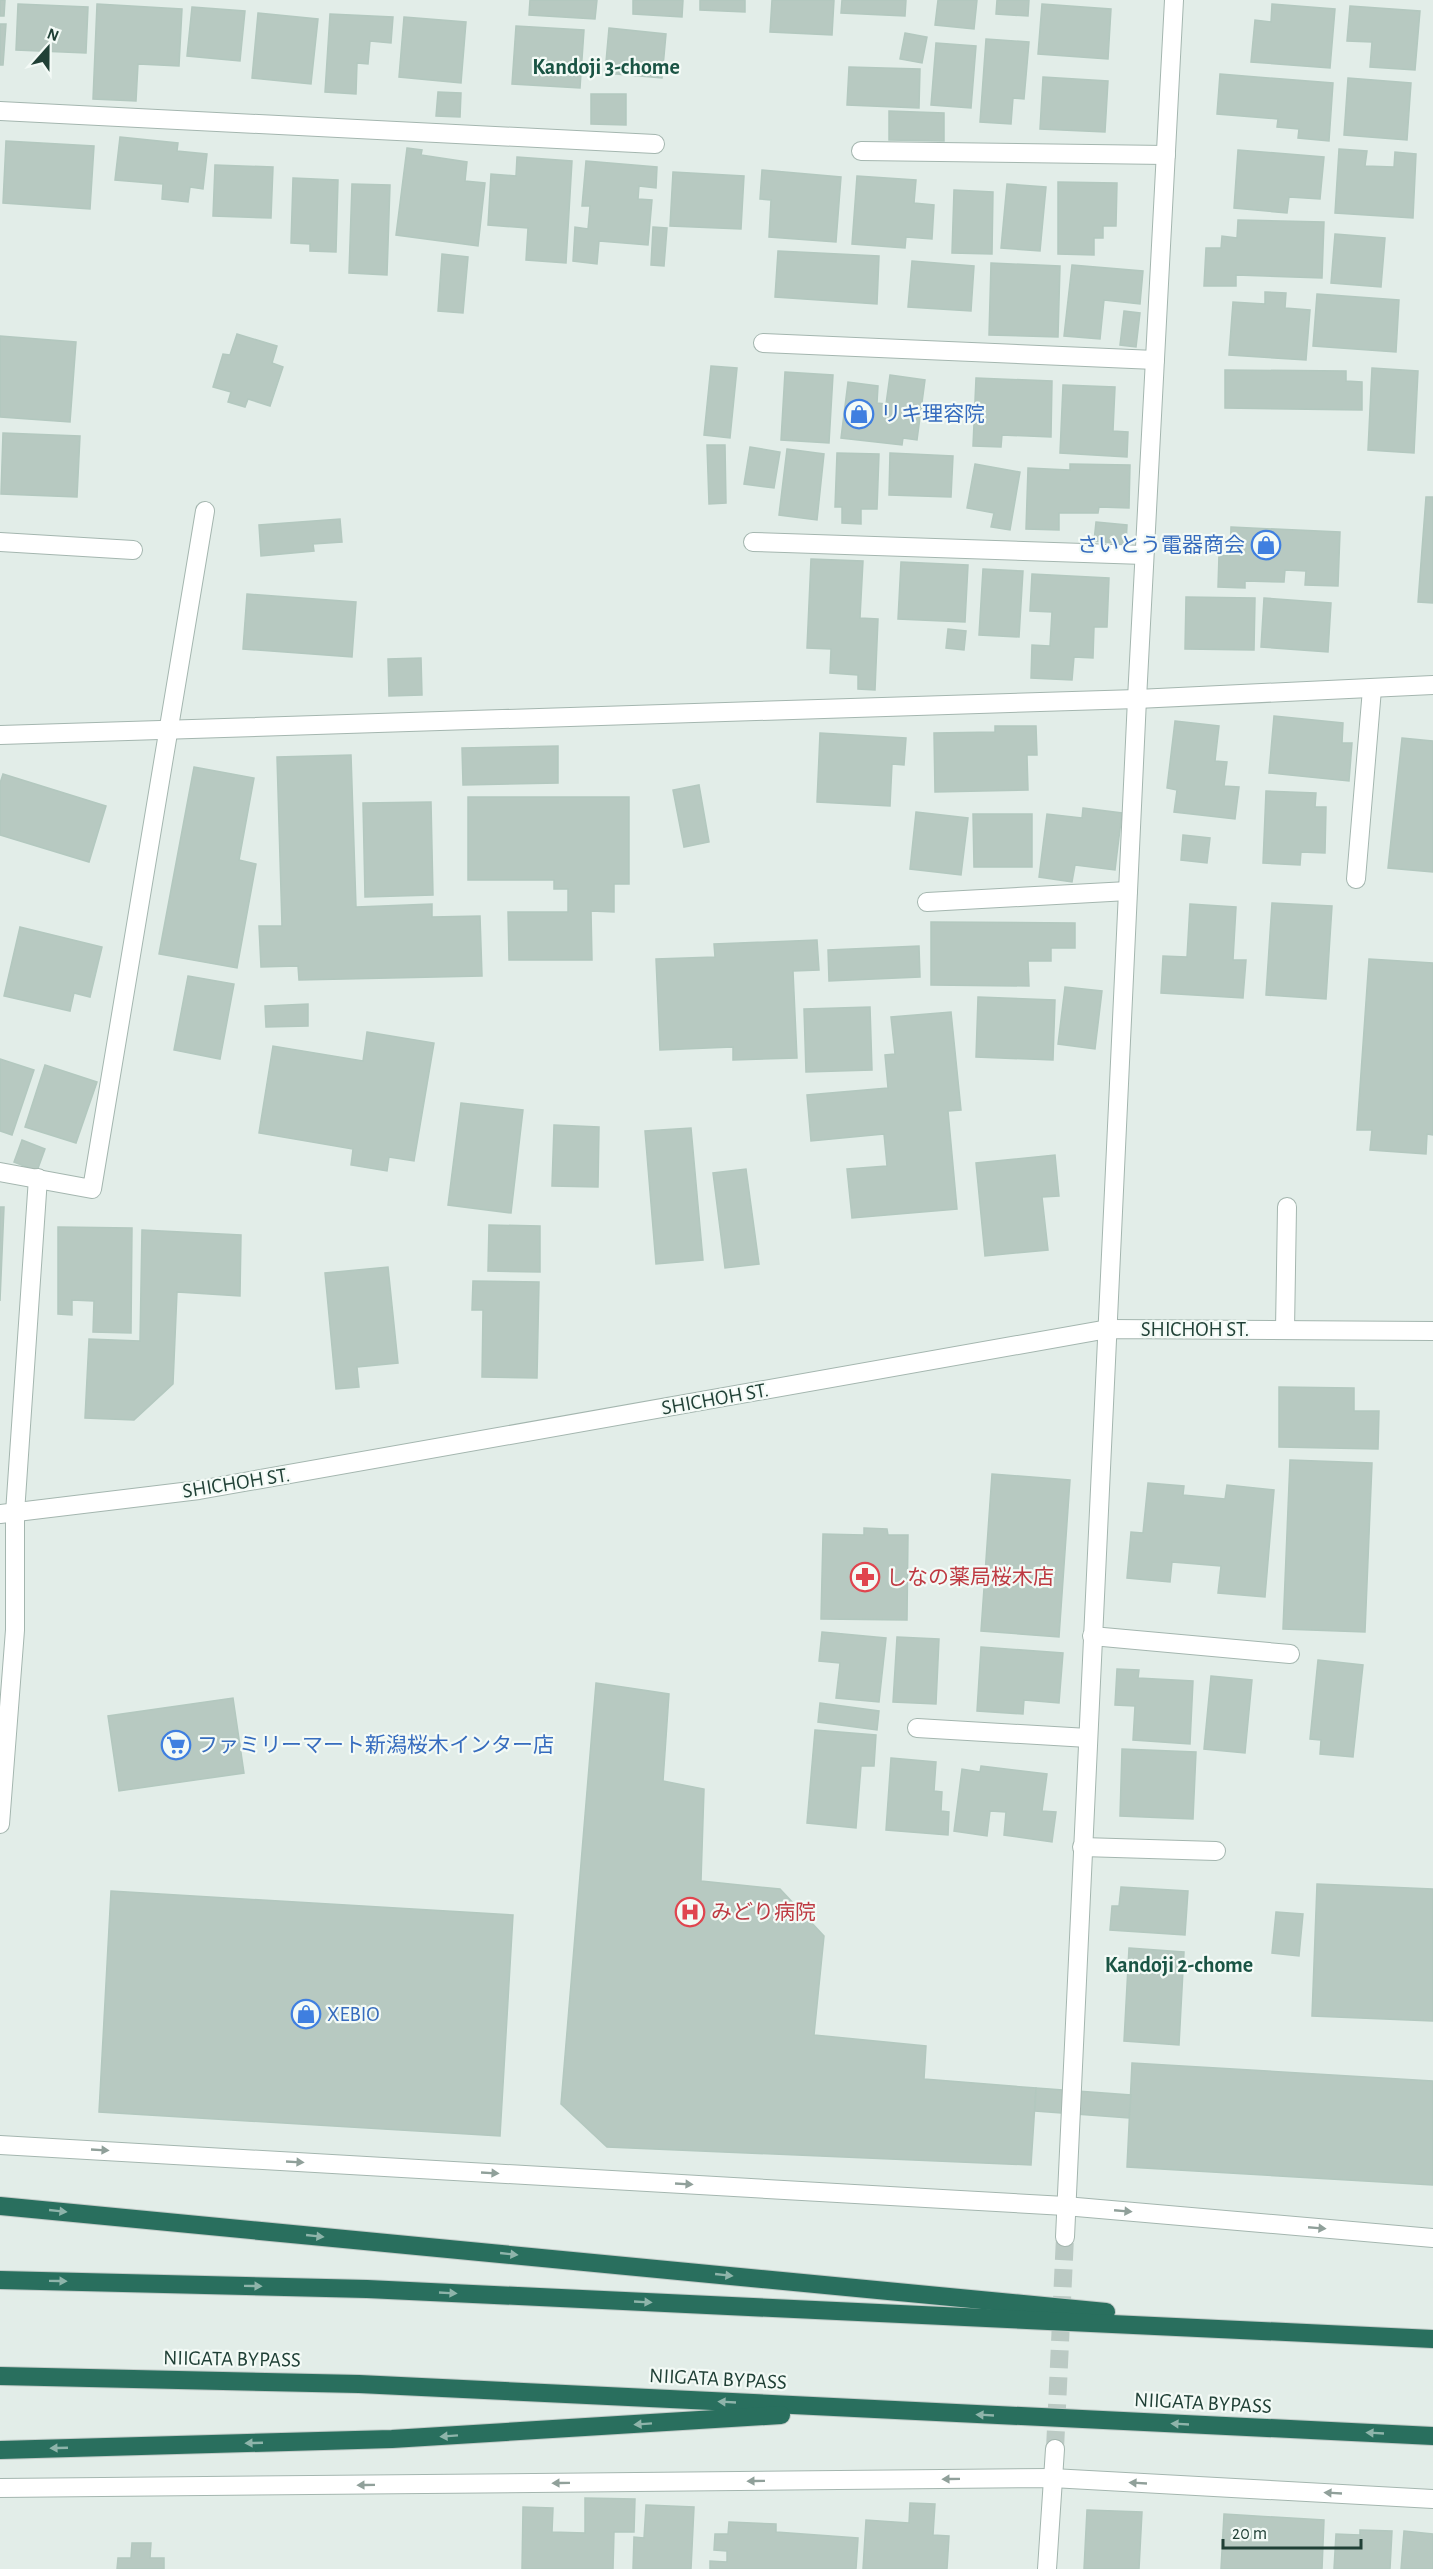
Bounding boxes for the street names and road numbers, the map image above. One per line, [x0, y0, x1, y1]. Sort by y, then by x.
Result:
street label: SHICHOH ST. [1141, 1319, 1249, 1340]
street label: SHICHOH ST. [660, 1379, 770, 1419]
street label: SHICHOH ST. [181, 1464, 291, 1502]
street label: NIIGATA BYPASS [163, 2347, 301, 2371]
street label: NIIGATA BYPASS [649, 2365, 787, 2393]
street label: NIIGATA BYPASS [1134, 2389, 1272, 2417]

